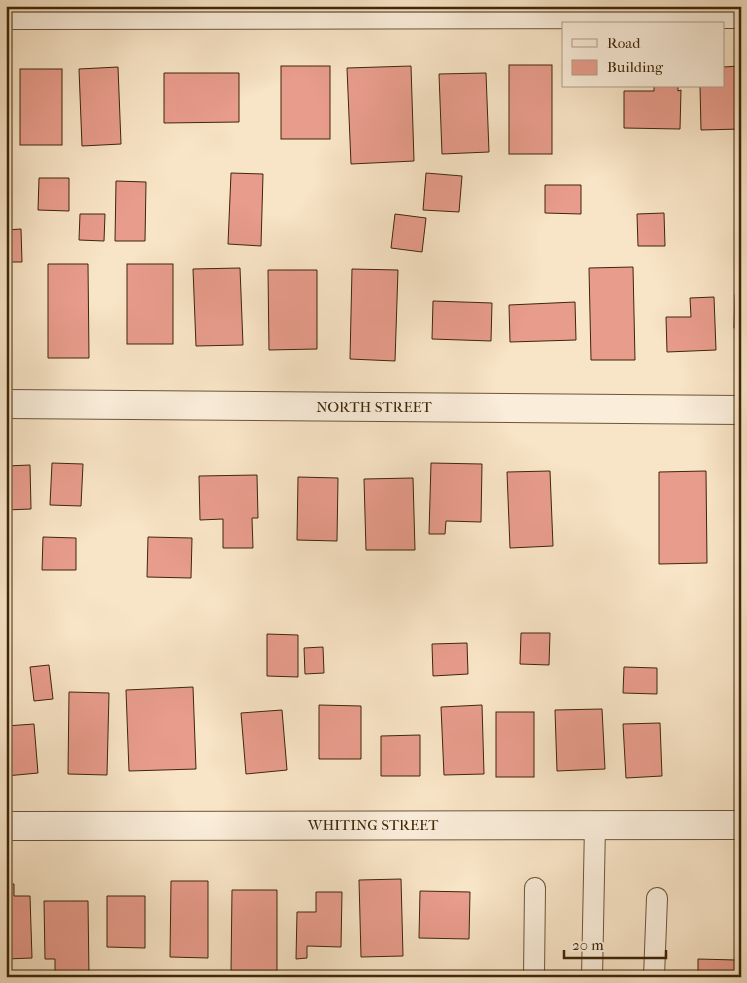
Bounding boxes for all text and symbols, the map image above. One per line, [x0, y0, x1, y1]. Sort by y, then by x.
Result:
legend [562, 22, 724, 88]
text: Road [607, 34, 641, 52]
text: Building [607, 58, 664, 76]
street label: NORTH STREET [316, 398, 433, 416]
street label: WHITING STREET [307, 816, 439, 834]
scale bar [564, 928, 667, 960]
text: 20 m [572, 936, 604, 954]

